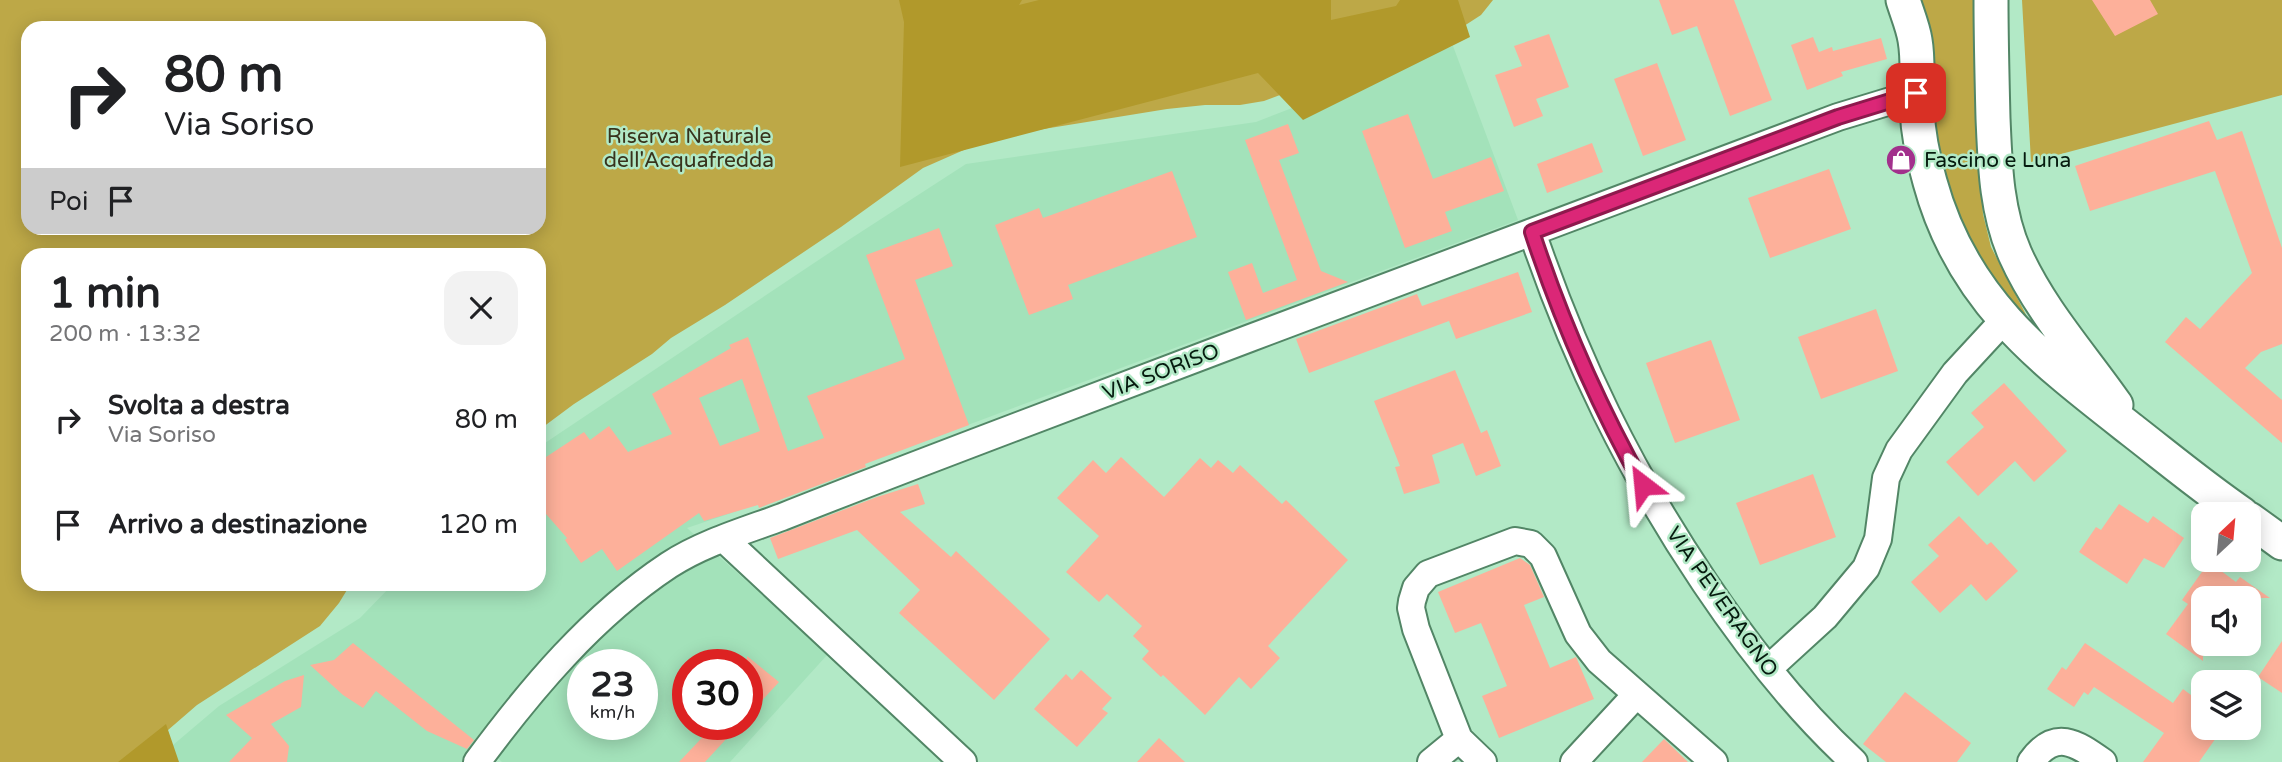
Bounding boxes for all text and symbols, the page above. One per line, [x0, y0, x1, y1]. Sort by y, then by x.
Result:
text: 80 m [164, 46, 283, 105]
icon: right [49, 49, 140, 140]
pin [1886, 63, 1946, 123]
icon: arrive [1897, 74, 1935, 112]
text: Via Soriso [164, 106, 314, 144]
park label: Riserva Naturale dell'Acquafredda [604, 124, 774, 173]
shop icon: Fascino e Luna [1884, 143, 1918, 177]
place label: Fascino e Luna [1924, 148, 2071, 173]
icon: arrive [102, 182, 140, 220]
text: Poi [49, 186, 88, 217]
text: 1 min [49, 268, 161, 319]
button: close [444, 271, 518, 345]
text: 200 m · 13:32 [49, 320, 201, 348]
street label: VIA SORISO [1099, 338, 1223, 406]
text: Svolta a destra [108, 390, 290, 421]
icon: right [49, 401, 87, 439]
text: 80 m [455, 404, 518, 435]
text: Via Soriso [108, 421, 216, 449]
position arrow [1606, 448, 1680, 522]
north arrow [2191, 502, 2261, 572]
map controls [2191, 502, 2261, 740]
icon: arrive [49, 506, 87, 544]
text: Arrivo a destinazione [108, 509, 367, 540]
text: 120 m [438, 509, 518, 540]
street label: VIA PEVERAGNO [1661, 522, 1783, 682]
button: sound [2191, 586, 2261, 656]
speed limit sign: 30 [672, 649, 763, 740]
text: 23 [591, 664, 634, 706]
button: layers [2191, 670, 2261, 740]
text: km/h [590, 701, 635, 723]

